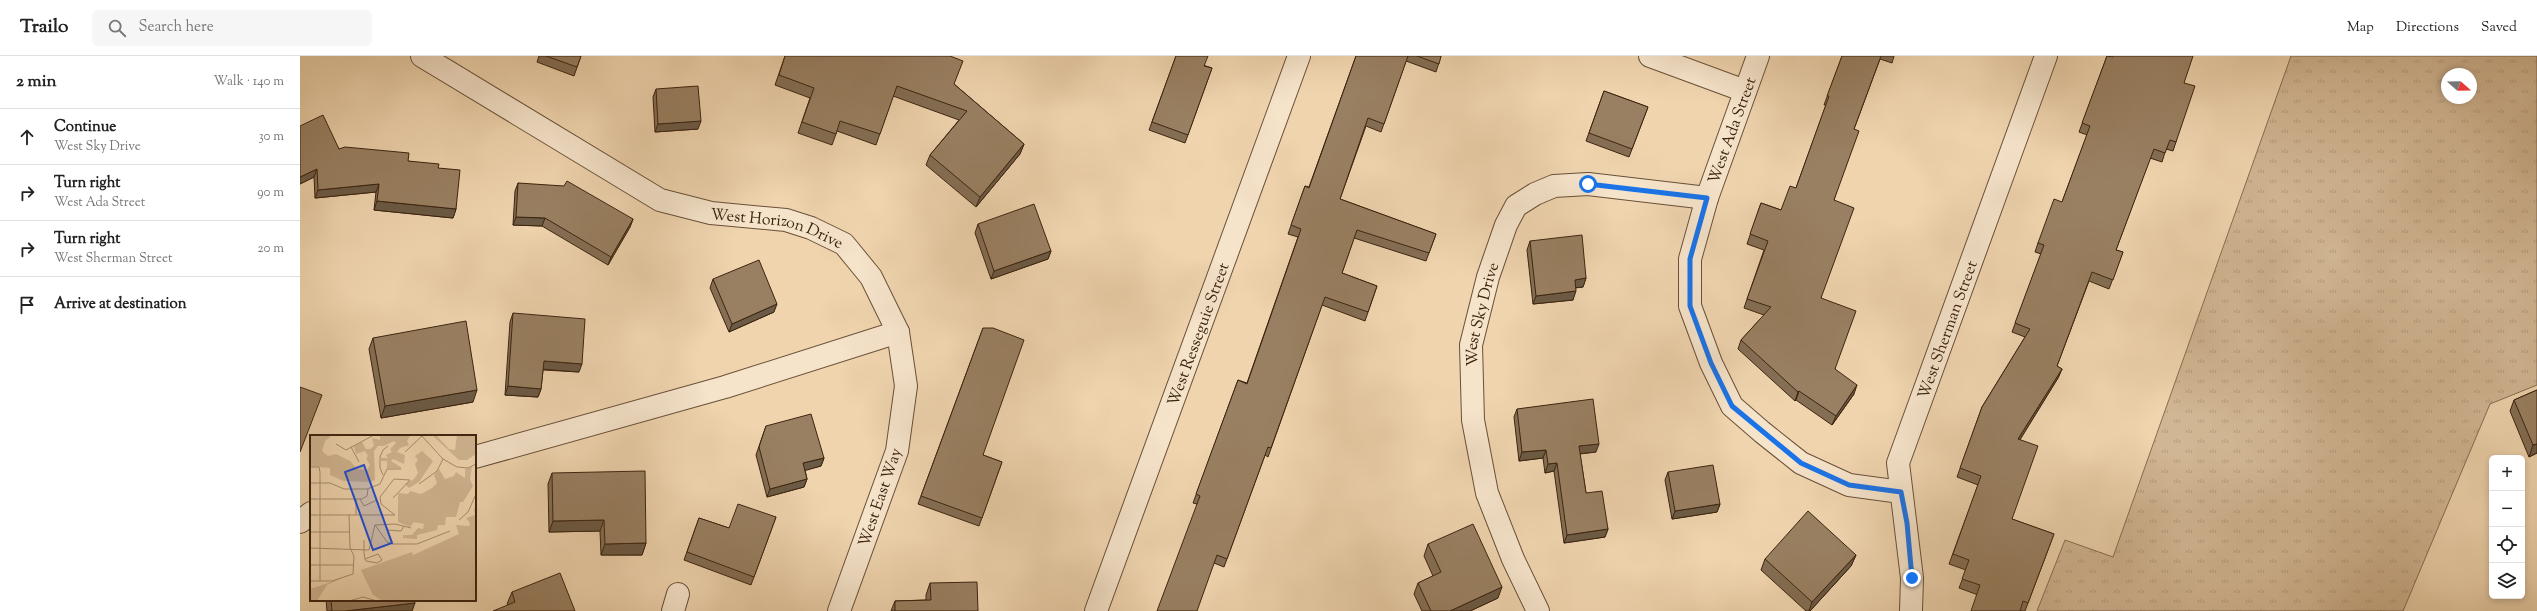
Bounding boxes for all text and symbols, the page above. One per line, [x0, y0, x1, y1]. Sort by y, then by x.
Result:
search box [92, 10, 372, 46]
text: Trailo [20, 14, 68, 41]
icon: search [106, 17, 128, 39]
text: Search here [138, 17, 214, 38]
text: Map [2347, 18, 2374, 38]
text: Directions [2396, 18, 2459, 38]
text: Saved [2481, 18, 2517, 38]
north arrow [2441, 68, 2477, 104]
text: 2 min [16, 70, 57, 94]
text: Walk · 140 m [213, 73, 284, 91]
street label: West Ada Street [1703, 74, 1764, 187]
text: Continue [54, 117, 116, 138]
icon: ahead [16, 126, 38, 148]
text: 30 m [258, 128, 284, 146]
text: West Sky Drive [54, 138, 141, 156]
text: Turn right [54, 173, 120, 194]
route start [1579, 175, 1597, 193]
icon: right [16, 182, 38, 204]
text: 90 m [257, 184, 284, 202]
text: West Ada Street [54, 194, 145, 212]
street label: West Horizon Drive [709, 204, 847, 256]
text: Turn right [54, 229, 120, 250]
icon: right [16, 238, 38, 260]
text: 20 m [258, 240, 284, 258]
text: West Sherman Street [54, 250, 173, 268]
street label: West Sherman Street [1913, 257, 1985, 403]
street label: West Resseguie Street [1163, 259, 1237, 410]
street label: West Sky Drive [1462, 260, 1506, 367]
icon: arrive [16, 294, 38, 316]
text: Arrive at destination [54, 294, 187, 315]
inset map [310, 435, 476, 601]
street label: West East Way [854, 445, 909, 550]
map controls [2489, 455, 2525, 599]
button: + [2489, 455, 2525, 491]
button: − [2489, 491, 2525, 527]
button: locate [2489, 527, 2525, 563]
button: layers [2489, 563, 2525, 599]
route end [1903, 569, 1921, 587]

